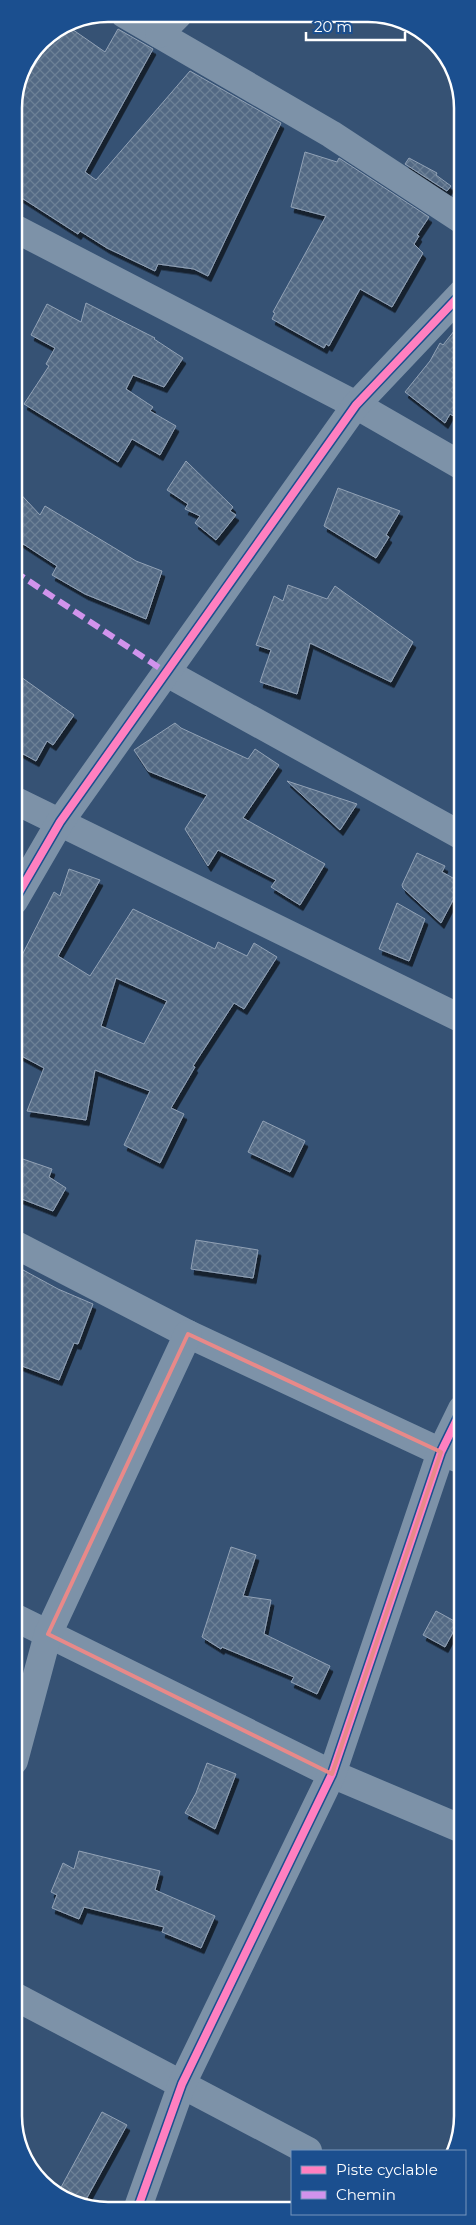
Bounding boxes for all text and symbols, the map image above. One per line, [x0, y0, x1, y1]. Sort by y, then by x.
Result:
scale bar [306, 10, 405, 42]
text: 20 m [314, 17, 352, 36]
legend [291, 2150, 466, 2215]
text: Piste cyclable [336, 2160, 438, 2179]
text: Chemin [336, 2185, 396, 2204]

